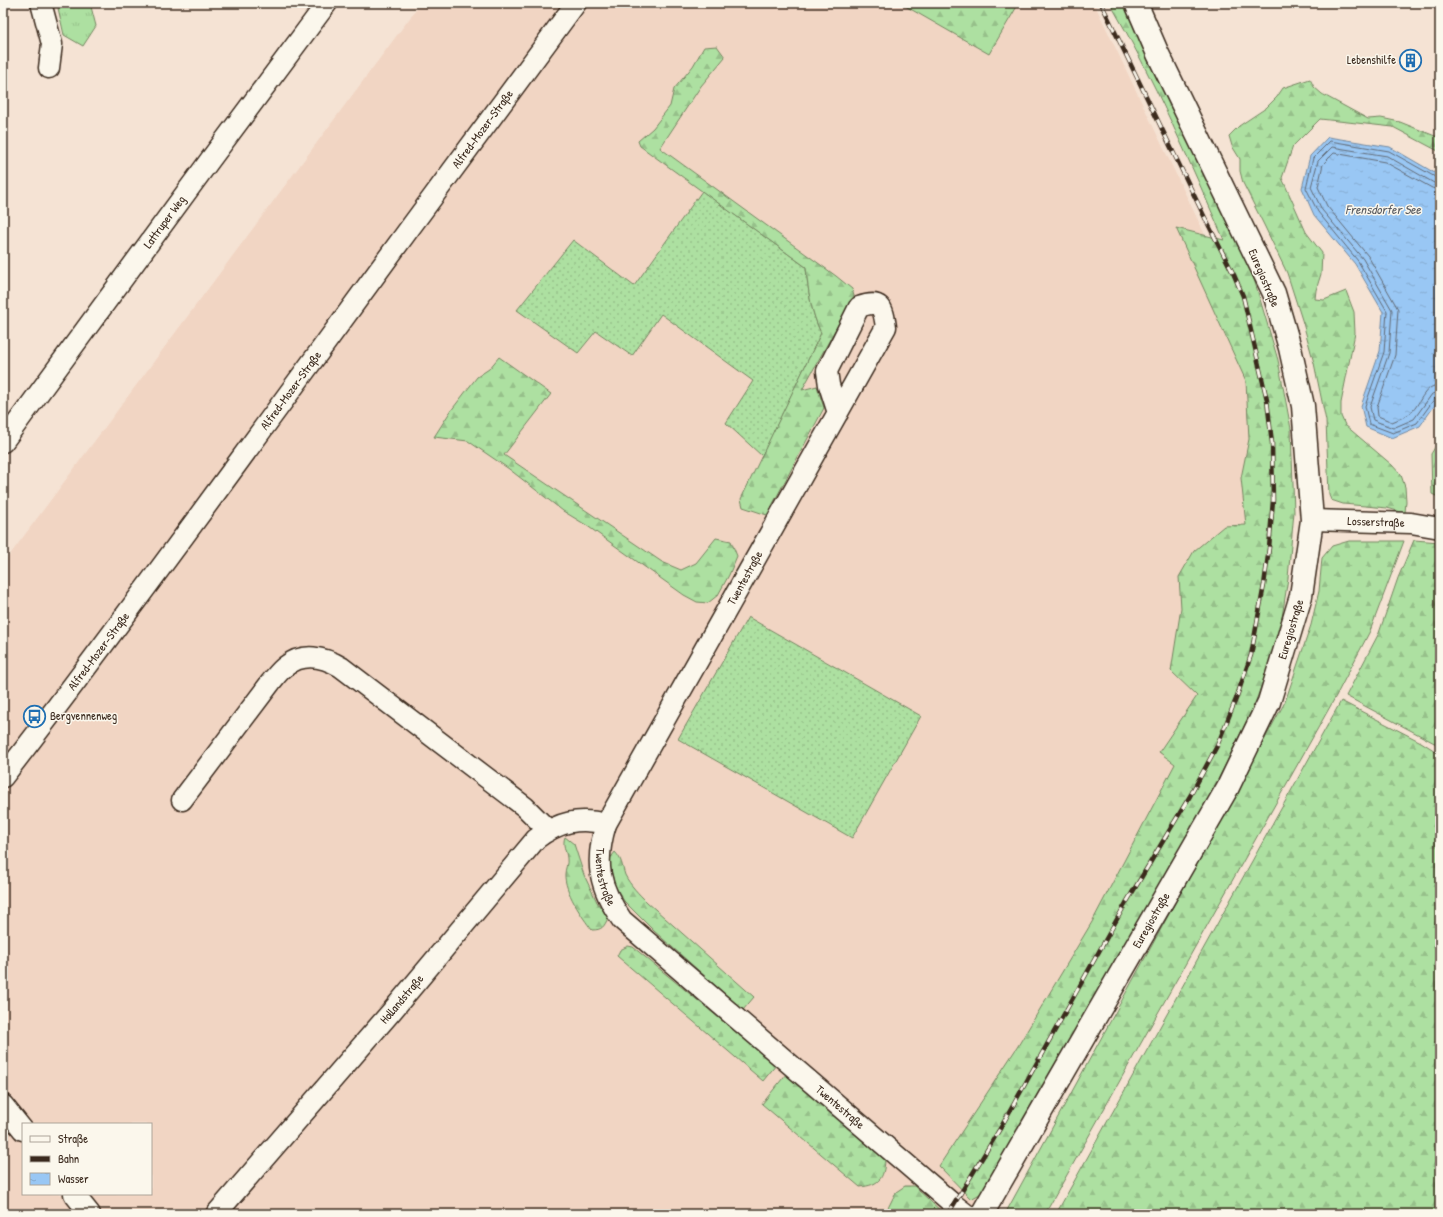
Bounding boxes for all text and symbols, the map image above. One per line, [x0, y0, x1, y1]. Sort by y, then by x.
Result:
building icon: Lebenshilfe [1398, 47, 1424, 73]
place label: Lebenshilfe [1347, 51, 1396, 68]
street label: Alfred-Mozer-Straße [447, 86, 517, 172]
street label: Lattruper Weg [139, 192, 189, 252]
water label: Frensdorfer See [1345, 200, 1422, 218]
street label: Euregiostraße [1245, 246, 1284, 310]
street label: Alfred-Mozer-Straße [256, 347, 325, 433]
street label: Losserstraße [1347, 512, 1405, 531]
street label: Twentestraße [723, 547, 767, 608]
street label: Euregiostraße [1273, 597, 1308, 661]
street label: Alfred-Mozer-Straße [63, 608, 133, 694]
bus stop icon: Bergvennenweg [22, 703, 48, 729]
place label: Bergvennenweg [50, 707, 117, 724]
street label: Twentestraße [592, 847, 620, 909]
street label: Euregiostraße [1128, 889, 1174, 951]
street label: Hollandstraße [376, 970, 427, 1027]
street label: Twentestraße [812, 1081, 869, 1133]
legend [22, 1123, 152, 1195]
text: Straße [58, 1130, 88, 1147]
text: Bahn [58, 1150, 79, 1167]
text: Wasser [58, 1170, 89, 1187]

